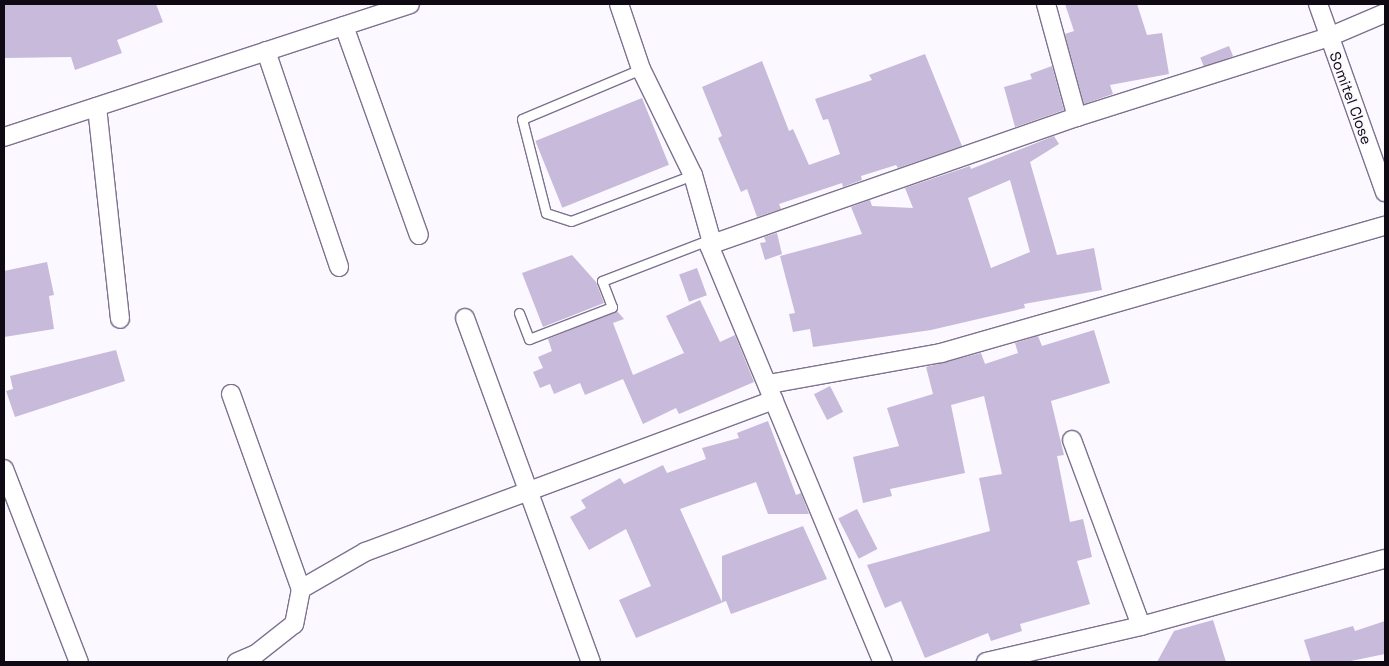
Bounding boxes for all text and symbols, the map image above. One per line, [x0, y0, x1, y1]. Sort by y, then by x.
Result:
street label: Somitel Close [1326, 49, 1376, 147]

